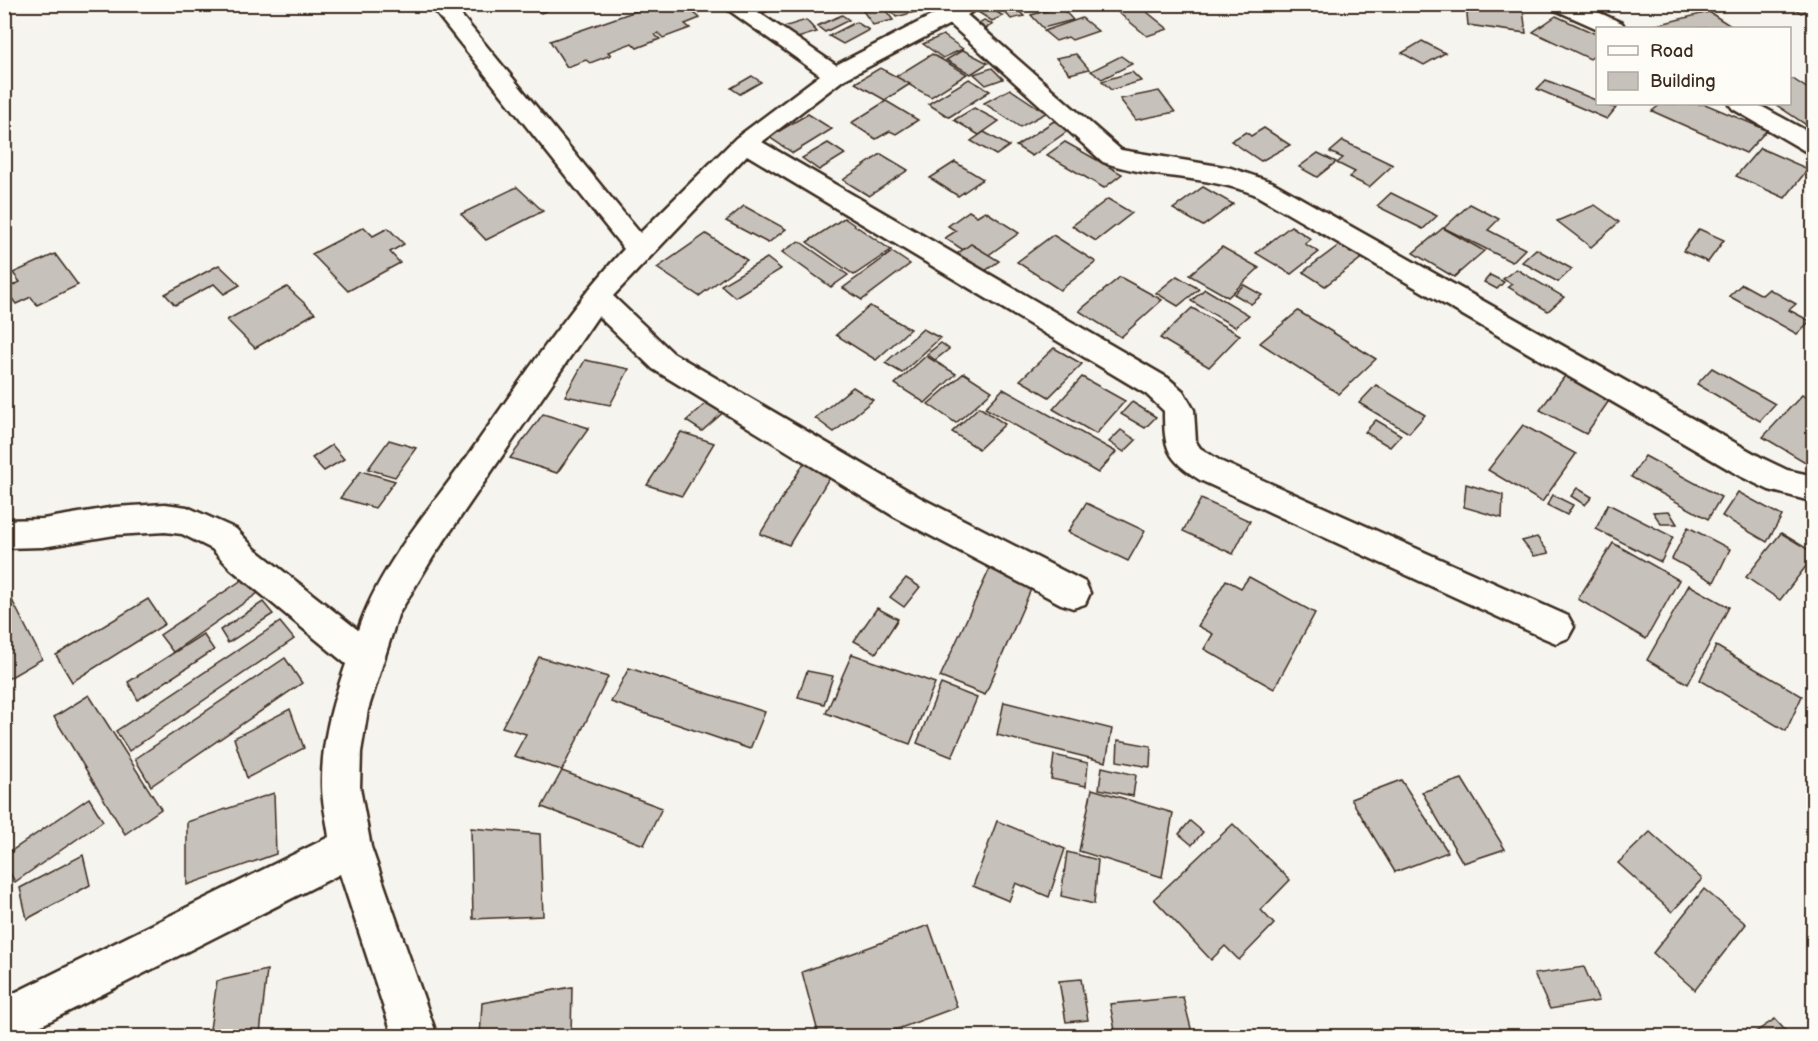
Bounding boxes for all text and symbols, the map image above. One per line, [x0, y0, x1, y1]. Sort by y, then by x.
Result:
legend [1596, 27, 1791, 105]
text: Road [1650, 41, 1694, 62]
text: Building [1650, 71, 1716, 92]

